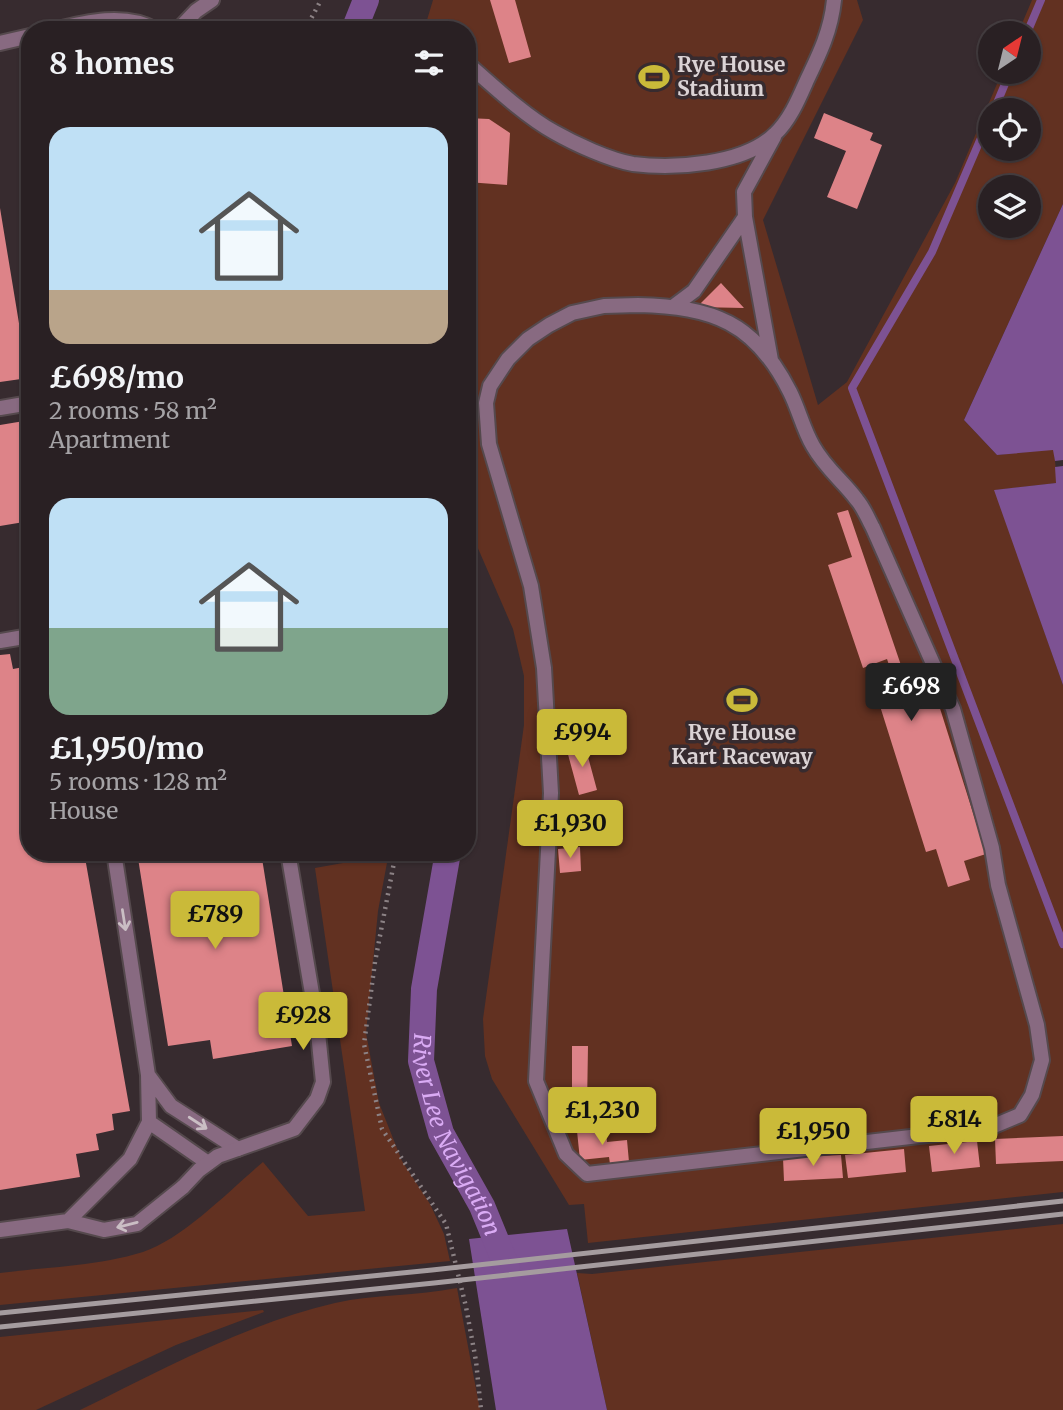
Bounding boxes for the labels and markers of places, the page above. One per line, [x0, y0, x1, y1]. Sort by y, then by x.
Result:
place label: Rye House Stadium [677, 51, 785, 102]
sports icon: Rye House Stadium [637, 60, 671, 94]
pin: £698 [870, 664, 952, 723]
sports icon: Rye House Kart Raceway [725, 683, 759, 717]
pin: £994 [541, 710, 623, 769]
place label: Rye House Kart Raceway [671, 719, 813, 770]
pin: £1,930 [513, 800, 627, 860]
pin: £789 [174, 892, 256, 951]
pin: £928 [262, 992, 344, 1052]
pin: £1,230 [545, 1088, 659, 1147]
pin: £814 [913, 1096, 995, 1156]
pin: £1,950 [756, 1108, 870, 1168]

